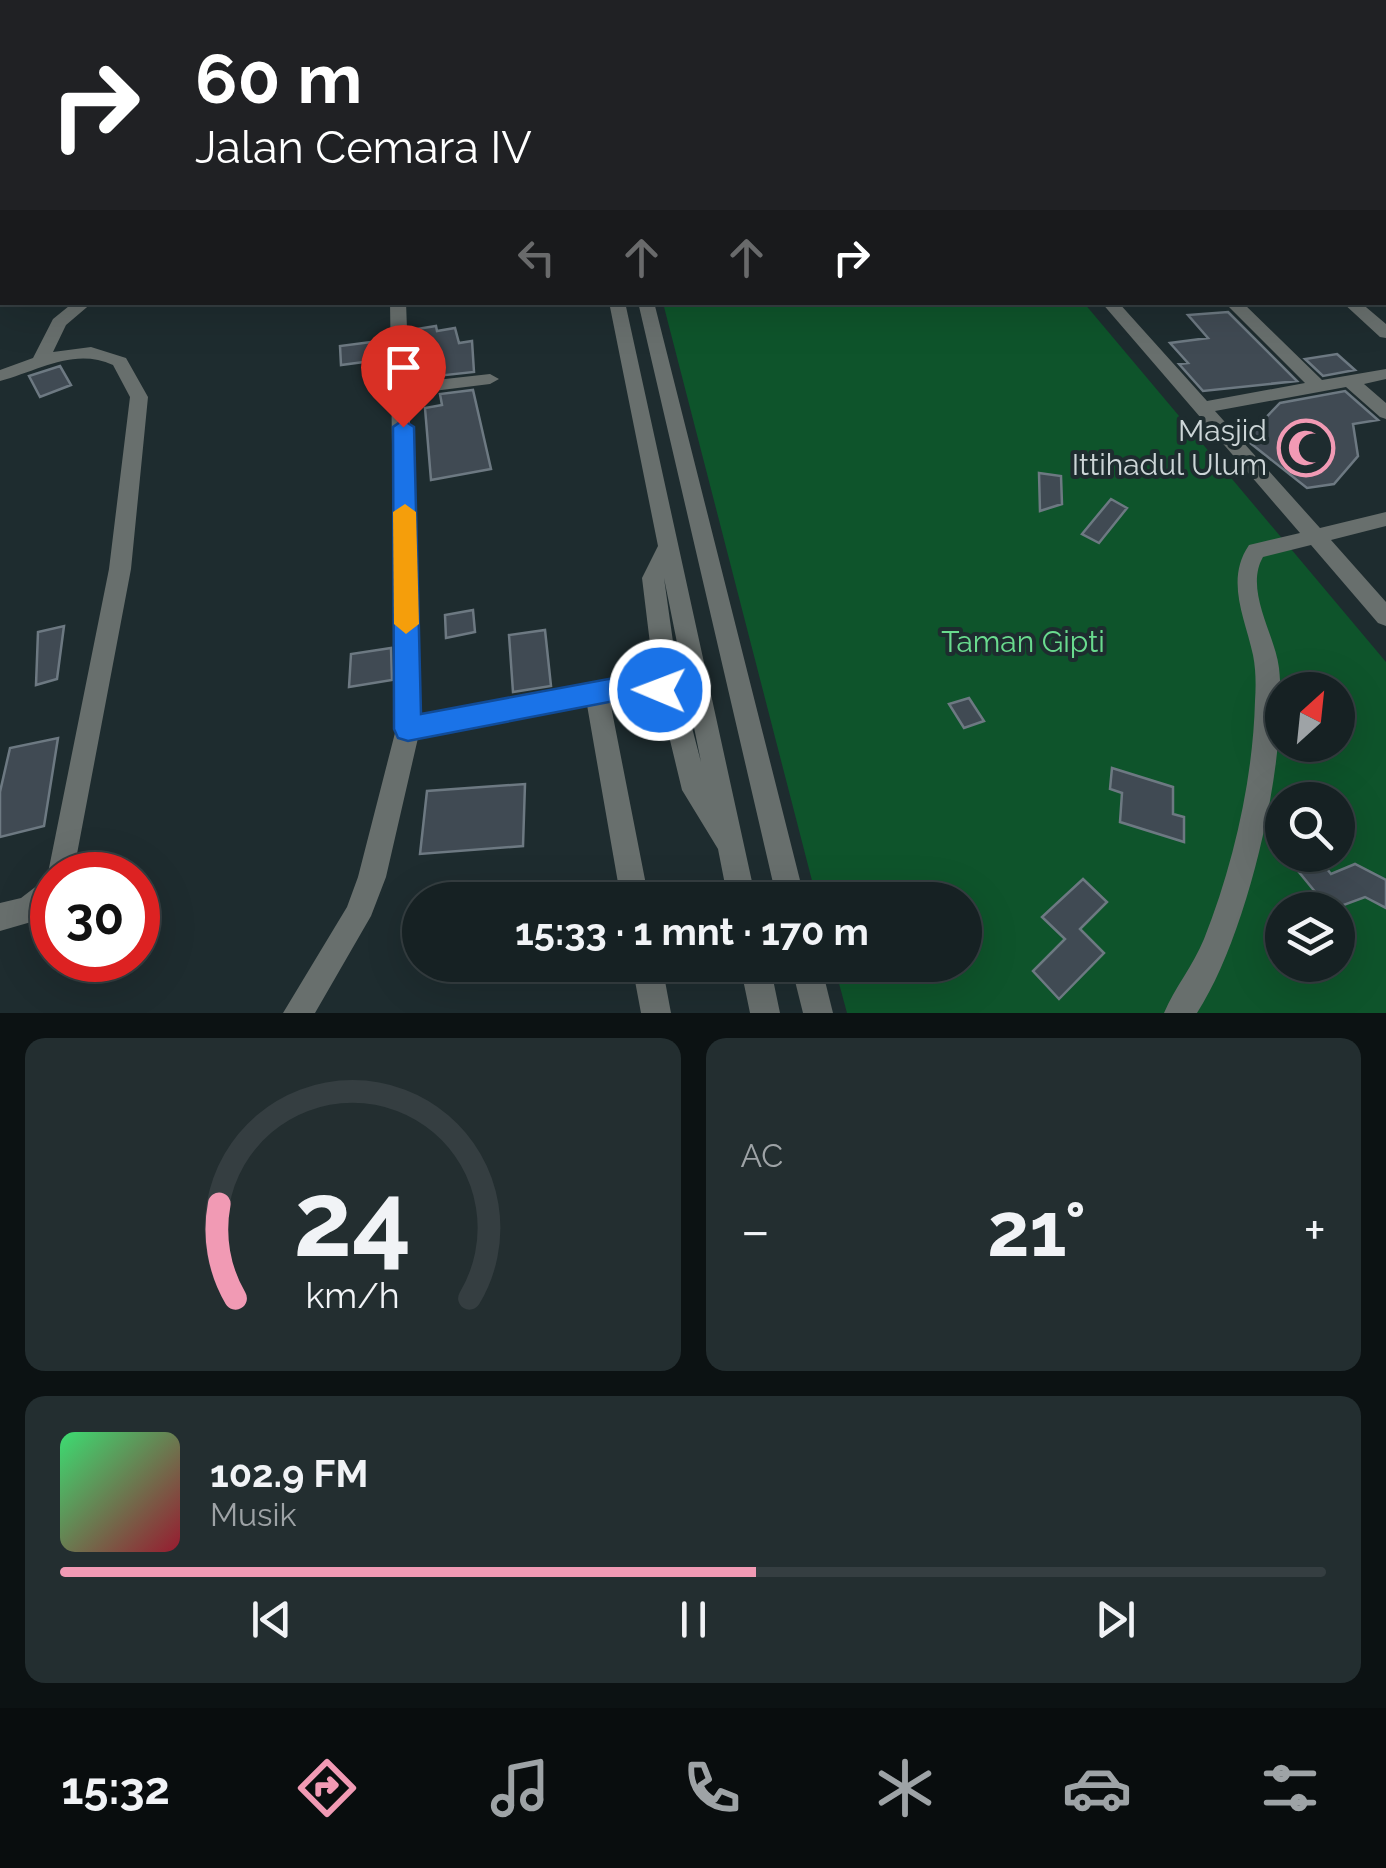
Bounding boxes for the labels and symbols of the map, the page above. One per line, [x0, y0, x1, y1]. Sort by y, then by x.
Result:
pin [361, 325, 446, 428]
place label: Masjid Ittihadul Ulum [1072, 413, 1267, 482]
mosque icon: Masjid Ittihadul Ulum [1276, 418, 1336, 478]
park label: Taman Gipti [941, 624, 1105, 659]
position arrow [608, 638, 712, 742]
north arrow [1265, 672, 1355, 762]
speed limit sign: 30 [30, 852, 160, 982]

